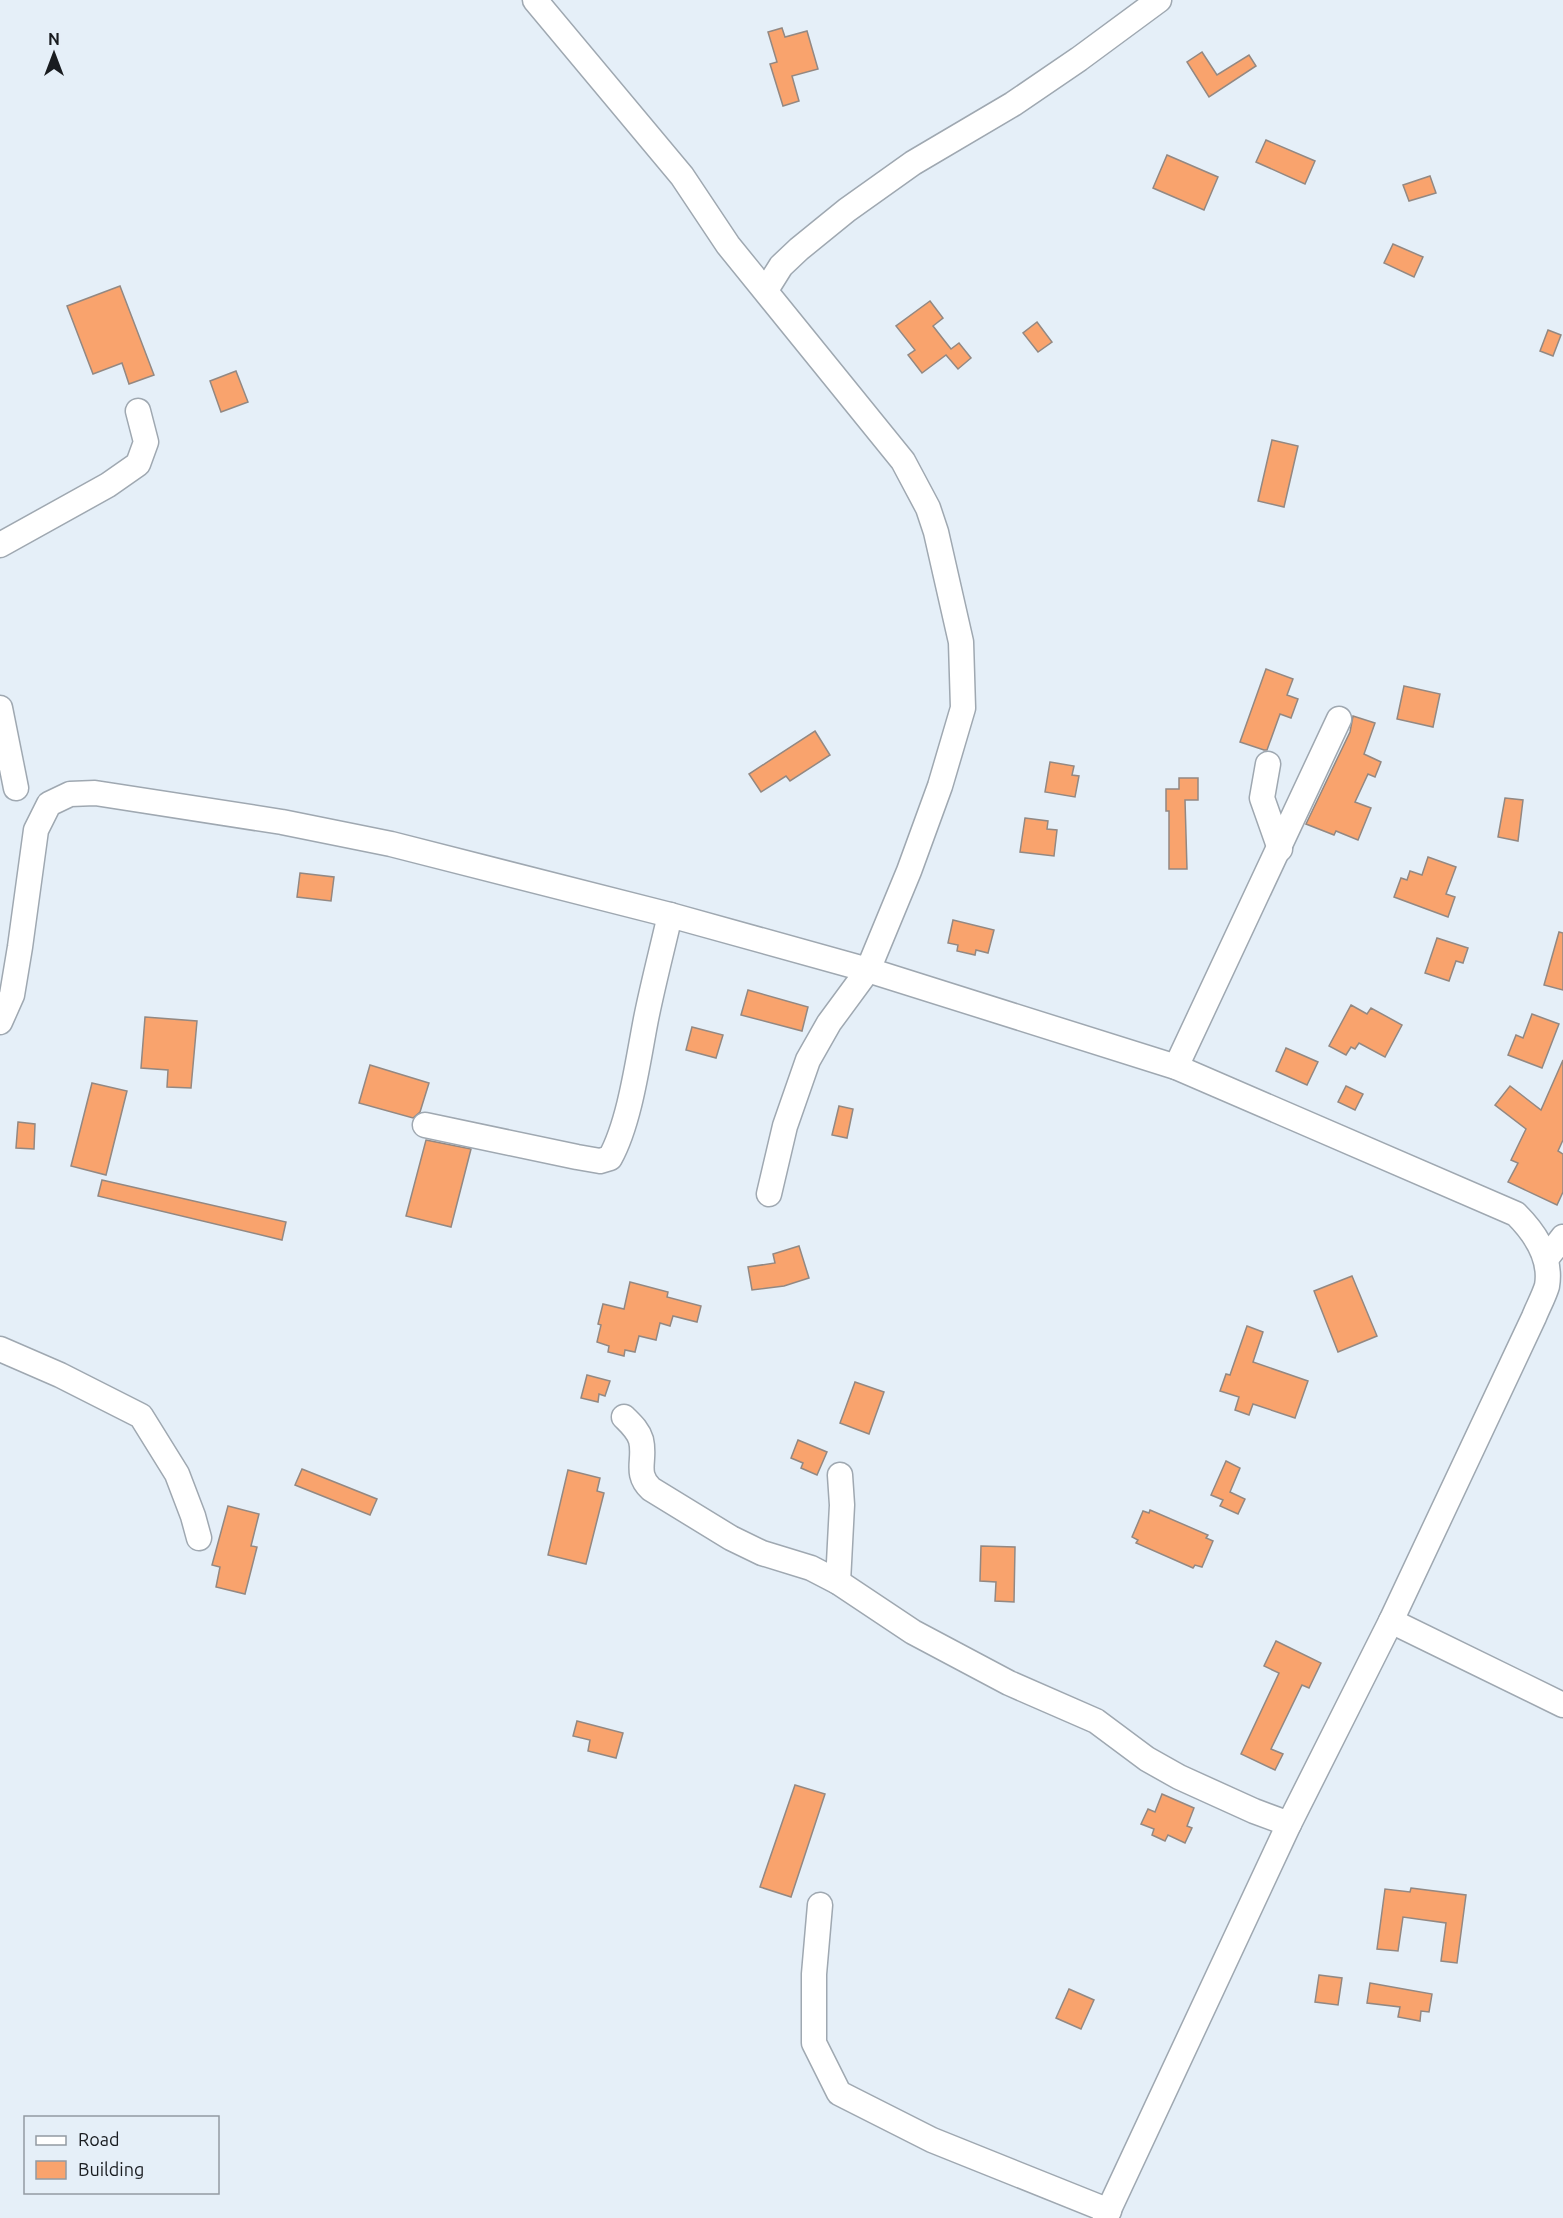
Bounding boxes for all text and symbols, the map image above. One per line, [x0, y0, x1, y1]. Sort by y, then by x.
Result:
north arrow [24, 24, 84, 84]
text: N [48, 30, 60, 48]
legend [24, 2116, 219, 2194]
text: Road [78, 2129, 120, 2149]
text: Building [78, 2159, 144, 2179]

